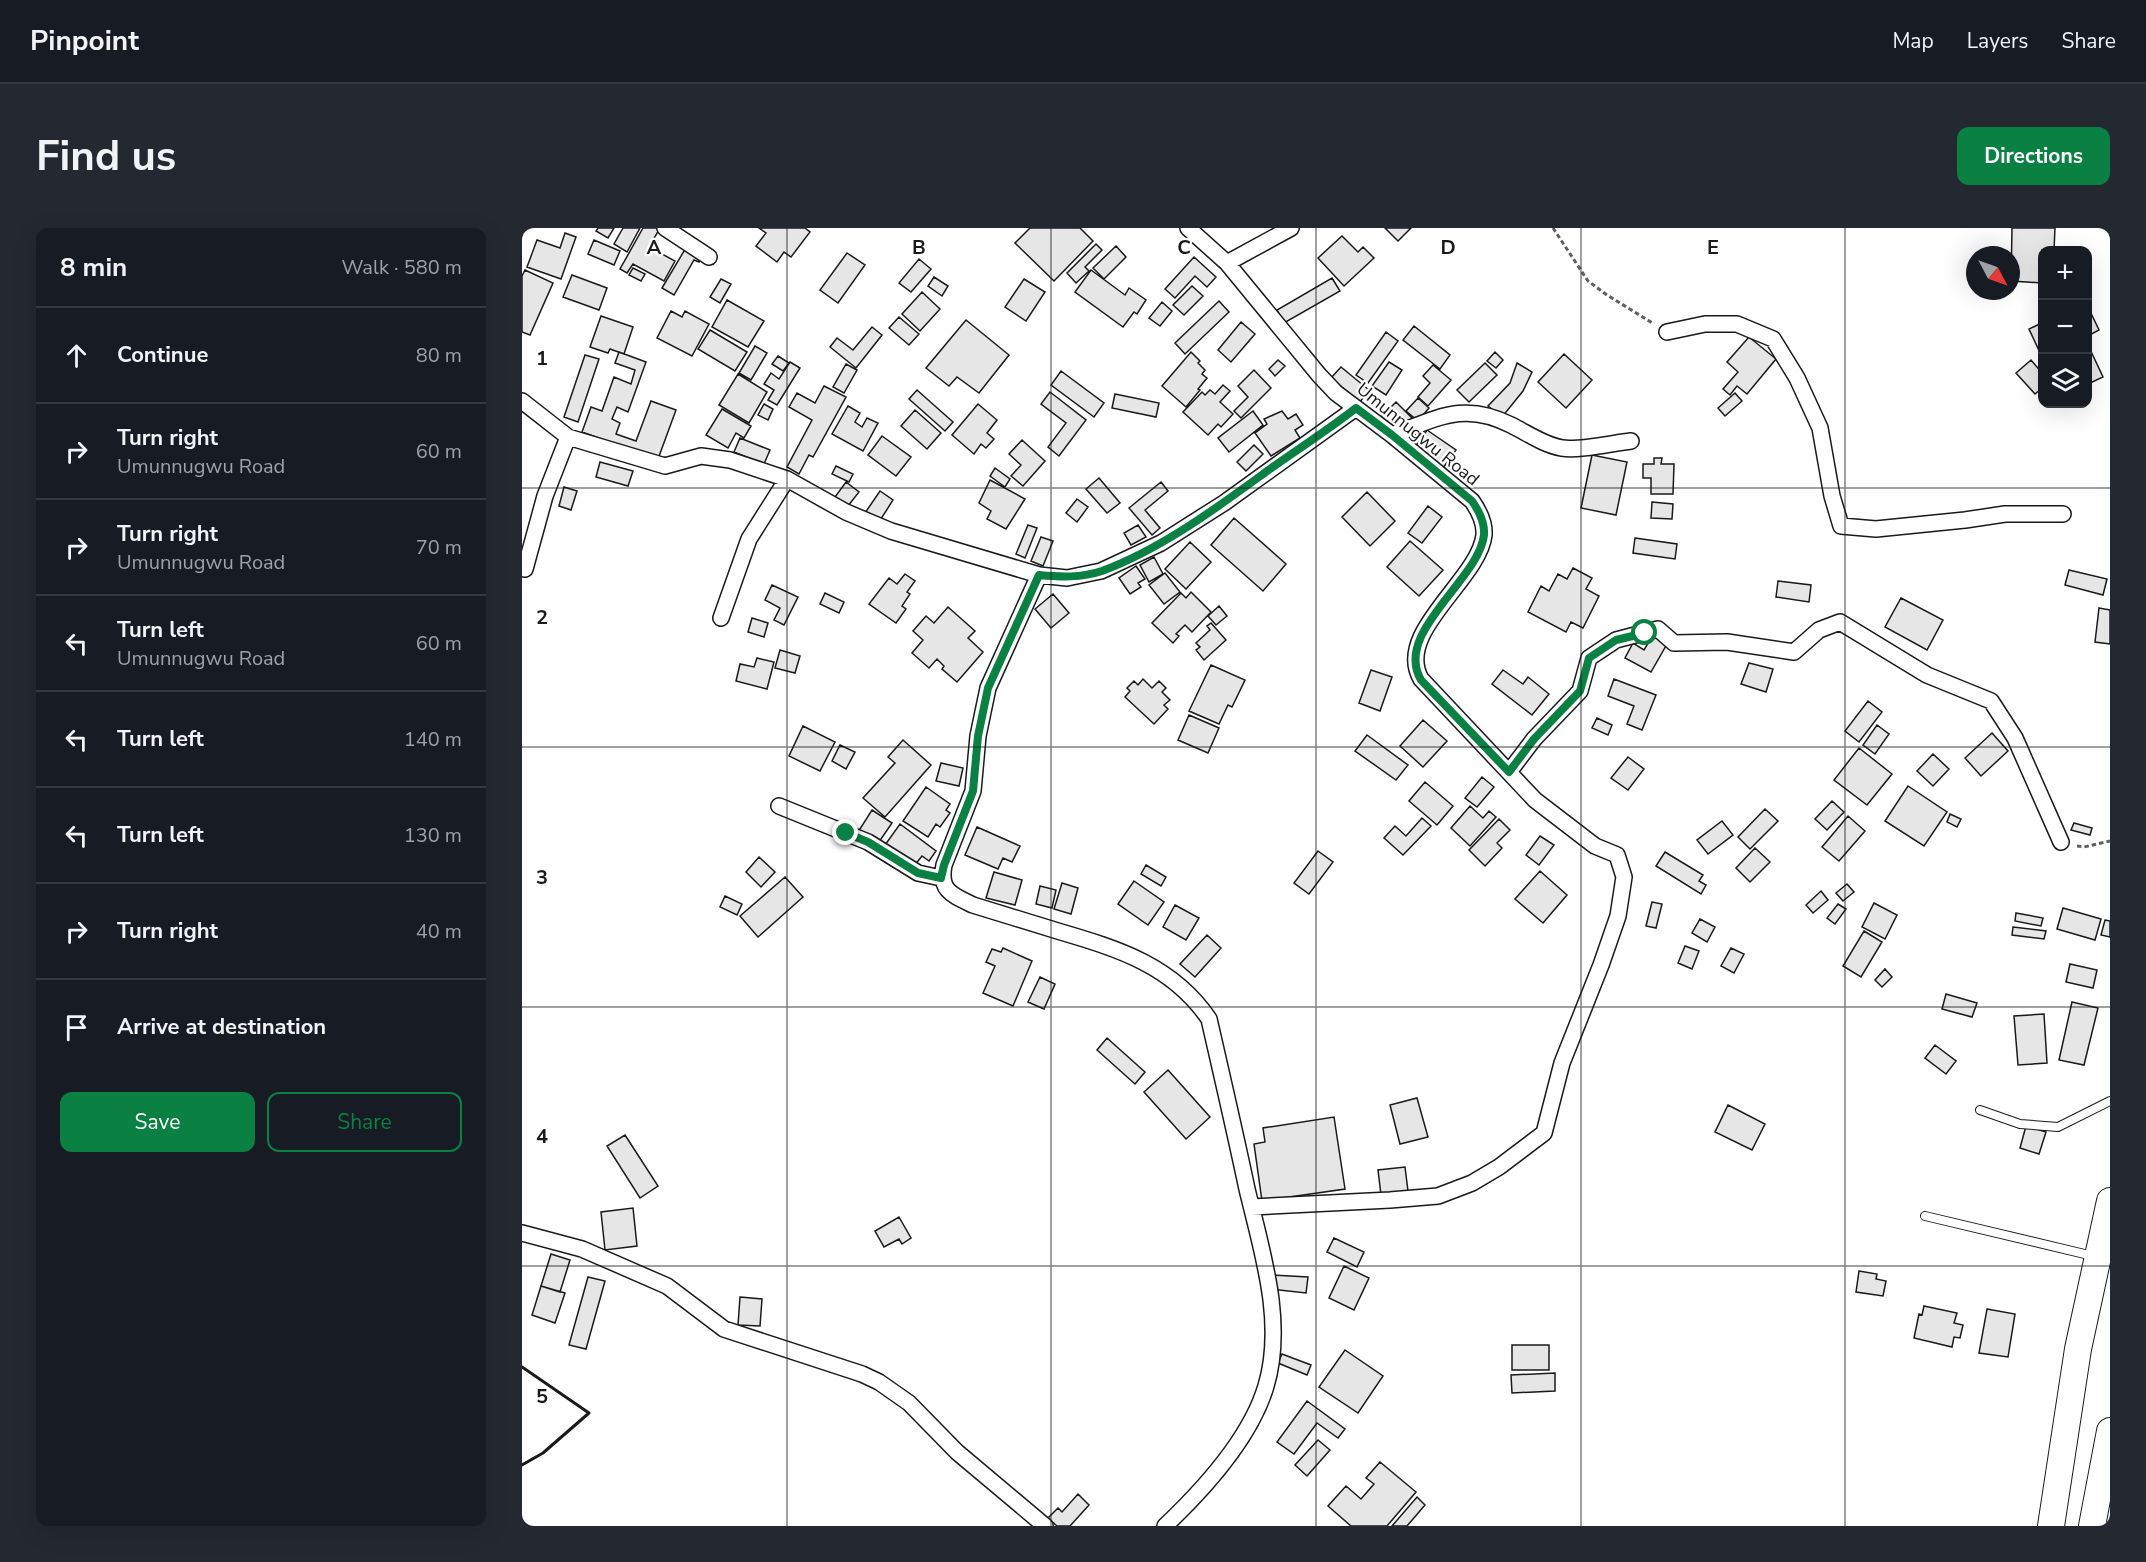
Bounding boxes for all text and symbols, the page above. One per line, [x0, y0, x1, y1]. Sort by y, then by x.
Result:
text: Pinpoint [30, 22, 139, 60]
text: Map [1892, 27, 1934, 55]
text: Layers [1967, 27, 2028, 55]
text: Share [2061, 27, 2116, 55]
button: Directions [1957, 127, 2110, 185]
text: Find us [36, 128, 176, 185]
text: A [647, 234, 662, 261]
text: B [912, 234, 926, 261]
text: C [1177, 234, 1191, 261]
text: D [1440, 234, 1456, 261]
text: E [1707, 234, 1719, 261]
north arrow [1966, 246, 2020, 300]
map controls [2038, 246, 2092, 408]
button: + [2038, 246, 2092, 300]
text: 8 min [60, 250, 127, 285]
text: Walk · 580 m [342, 254, 462, 281]
button: − [2038, 300, 2092, 354]
icon: ahead [60, 339, 93, 372]
text: Continue [117, 340, 208, 370]
text: 80 m [416, 342, 462, 369]
text: 1 [536, 345, 548, 372]
button: layers [2038, 354, 2092, 408]
street label: Umunnugwu Road [1352, 377, 1484, 491]
text: Turn right [117, 423, 218, 453]
icon: right [60, 435, 93, 468]
text: 60 m [416, 438, 462, 465]
text: Umunnugwu Road [117, 453, 285, 480]
text: Turn right [117, 519, 218, 549]
icon: right [60, 531, 93, 564]
text: 70 m [416, 534, 462, 561]
text: Umunnugwu Road [117, 549, 285, 576]
text: 2 [536, 604, 548, 631]
text: Turn left [117, 615, 204, 645]
route start [1631, 619, 1657, 645]
icon: left [60, 627, 93, 660]
text: 60 m [416, 630, 462, 657]
text: Umunnugwu Road [117, 645, 285, 672]
icon: left [60, 723, 93, 756]
text: Turn left [117, 724, 204, 754]
text: 140 m [404, 726, 462, 753]
icon: left [60, 819, 93, 852]
route end [832, 819, 858, 845]
text: Turn left [117, 820, 204, 850]
text: 130 m [404, 822, 462, 849]
text: 3 [536, 864, 548, 891]
icon: right [60, 915, 93, 948]
text: Turn right [117, 916, 218, 946]
text: 40 m [416, 918, 462, 945]
icon: arrive [60, 1011, 93, 1044]
text: Arrive at destination [117, 1012, 326, 1042]
button: Save [60, 1092, 255, 1152]
button: Share [267, 1092, 462, 1152]
text: 4 [536, 1123, 548, 1150]
text: 5 [536, 1383, 548, 1410]

